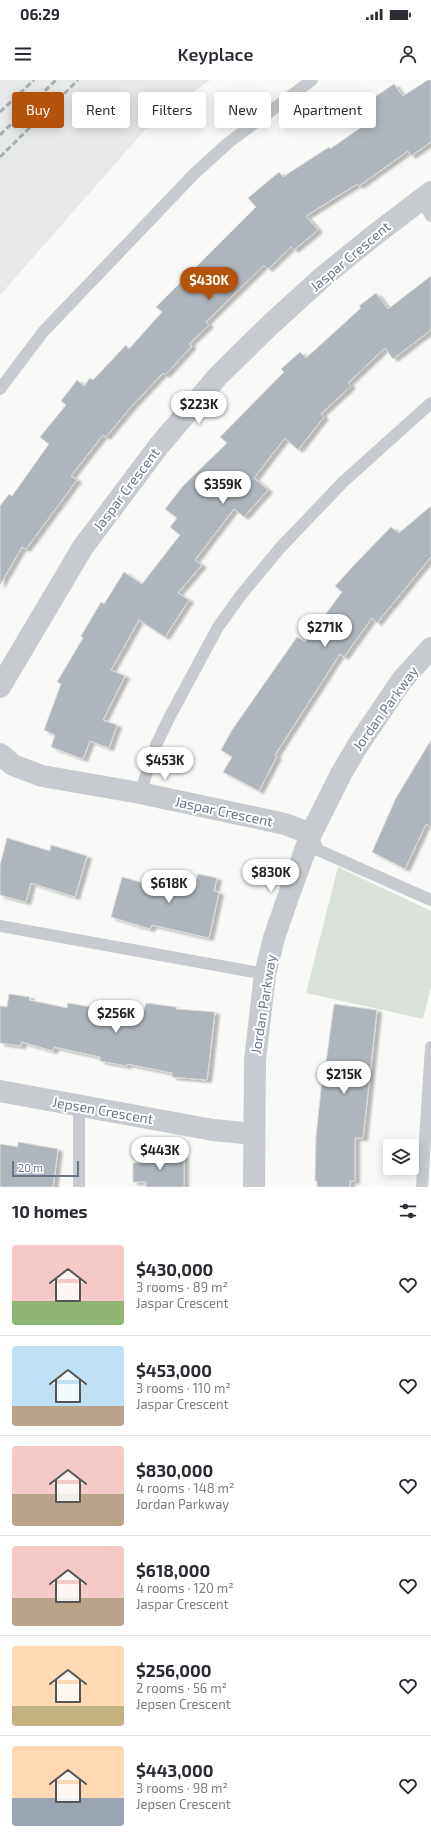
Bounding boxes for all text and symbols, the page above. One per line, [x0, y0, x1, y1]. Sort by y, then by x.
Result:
text: 06:29 [20, 5, 60, 23]
icon: menu [12, 43, 34, 65]
text: Keyplace [178, 43, 253, 65]
icon: person [397, 43, 419, 65]
chip: Buy [12, 92, 64, 128]
chip: Rent [72, 92, 130, 128]
chip: Filters [138, 92, 206, 128]
chip: New [214, 92, 271, 128]
chip: Apartment [279, 92, 376, 128]
street label: Jaspar Crescent [306, 217, 394, 295]
pin: $430K [181, 267, 237, 301]
text: $430K [189, 272, 229, 288]
pin: $223K [171, 391, 227, 425]
text: $223K [180, 396, 218, 412]
street label: Jaspar Crescent [89, 444, 163, 534]
pin: $359K [195, 471, 251, 505]
text: $359K [204, 476, 242, 492]
pin: $271K [297, 614, 353, 648]
text: $271K [307, 619, 343, 635]
street label: Jordan Parkway [349, 662, 422, 754]
pin: $453K [137, 747, 193, 781]
text: $453K [146, 752, 184, 768]
street label: Jaspar Crescent [174, 792, 274, 830]
pin: $830K [243, 859, 299, 893]
text: $830K [251, 864, 291, 880]
pin: $618K [141, 870, 197, 904]
text: $618K [150, 875, 188, 891]
street label: Jordan Parkway [247, 953, 279, 1055]
pin: $256K [88, 1000, 144, 1034]
text: $256K [97, 1005, 135, 1021]
pin: $215K [316, 1061, 372, 1095]
text: $215K [326, 1066, 362, 1082]
street label: Jepsen Crescent [51, 1093, 155, 1127]
pin: $443K [132, 1137, 188, 1171]
map controls [383, 1139, 419, 1175]
button: layers [383, 1139, 419, 1175]
text: $443K [140, 1142, 180, 1158]
scale bar [12, 1159, 79, 1178]
text: 20 m [18, 1161, 43, 1174]
icon: filters [397, 1200, 419, 1222]
text: 10 homes [12, 1201, 88, 1221]
text: $430,000 [136, 1259, 213, 1279]
icon: home [44, 1261, 92, 1309]
icon: heart [397, 1274, 419, 1296]
text: 3 rooms · 89 m² [136, 1279, 228, 1295]
text: Jaspar Crescent [136, 1295, 228, 1311]
text: $453,000 [136, 1360, 212, 1380]
icon: home [44, 1362, 92, 1410]
icon: heart [397, 1375, 419, 1397]
text: 3 rooms · 110 m² [136, 1380, 231, 1396]
text: Jaspar Crescent [136, 1396, 228, 1412]
text: $830,000 [136, 1460, 213, 1480]
icon: home [44, 1462, 92, 1510]
icon: heart [397, 1475, 419, 1497]
text: 4 rooms · 148 m² [136, 1480, 234, 1496]
text: Jordan Parkway [136, 1496, 229, 1512]
text: $618,000 [136, 1560, 210, 1580]
icon: home [44, 1562, 92, 1610]
icon: heart [397, 1575, 419, 1597]
text: 4 rooms · 120 m² [136, 1580, 234, 1596]
text: Jaspar Crescent [136, 1596, 228, 1612]
text: $256,000 [136, 1660, 211, 1680]
icon: home [44, 1662, 92, 1710]
icon: heart [397, 1675, 419, 1697]
text: 2 rooms · 56 m² [136, 1680, 227, 1696]
text: Jepsen Crescent [136, 1696, 231, 1712]
text: $443,000 [136, 1760, 213, 1780]
icon: home [44, 1762, 92, 1810]
icon: heart [397, 1775, 419, 1797]
text: 3 rooms · 98 m² [136, 1780, 228, 1796]
text: Jepsen Crescent [136, 1796, 231, 1812]

